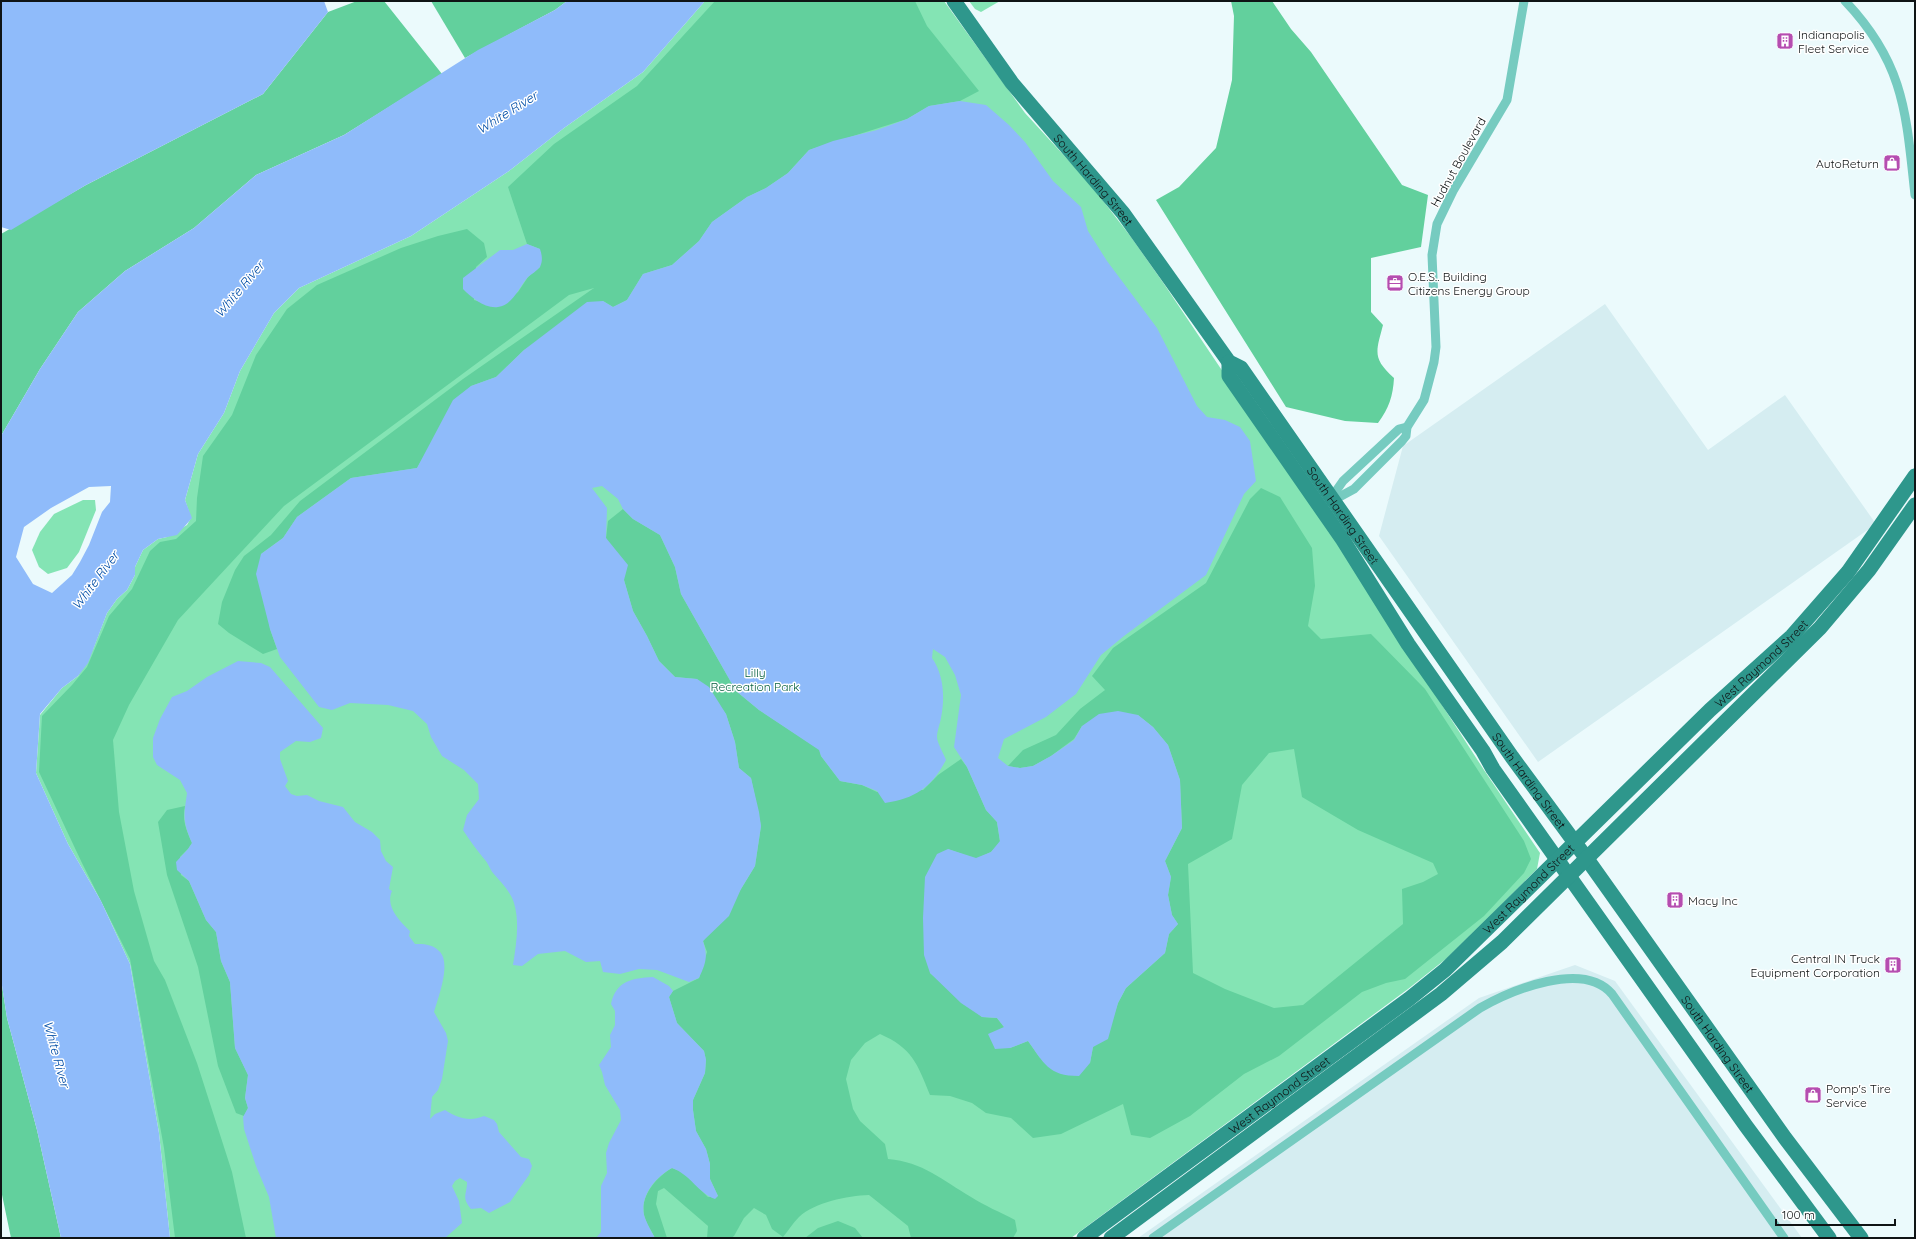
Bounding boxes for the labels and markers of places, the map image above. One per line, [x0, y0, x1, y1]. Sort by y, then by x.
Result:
place label: Indianapolis Fleet Service [1798, 27, 1869, 56]
building icon: Indianapolis Fleet Service [1775, 31, 1795, 51]
shop icon: AutoReturn [1882, 153, 1902, 173]
place label: AutoReturn [1816, 156, 1879, 171]
place label: O.E.S.. Building Citizens Energy Group [1408, 269, 1530, 298]
office icon: O.E.S.. Building Citizens Energy Group [1385, 273, 1405, 293]
building icon: Macy Inc [1665, 890, 1685, 910]
place label: Macy Inc [1688, 893, 1738, 908]
place label: Central IN Truck Equipment Corporation [1751, 951, 1880, 980]
building icon: Central IN Truck Equipment Corporation [1883, 955, 1903, 975]
place label: Pomp's Tire Service [1826, 1081, 1891, 1110]
shop icon: Pomp's Tire Service [1803, 1085, 1823, 1105]

